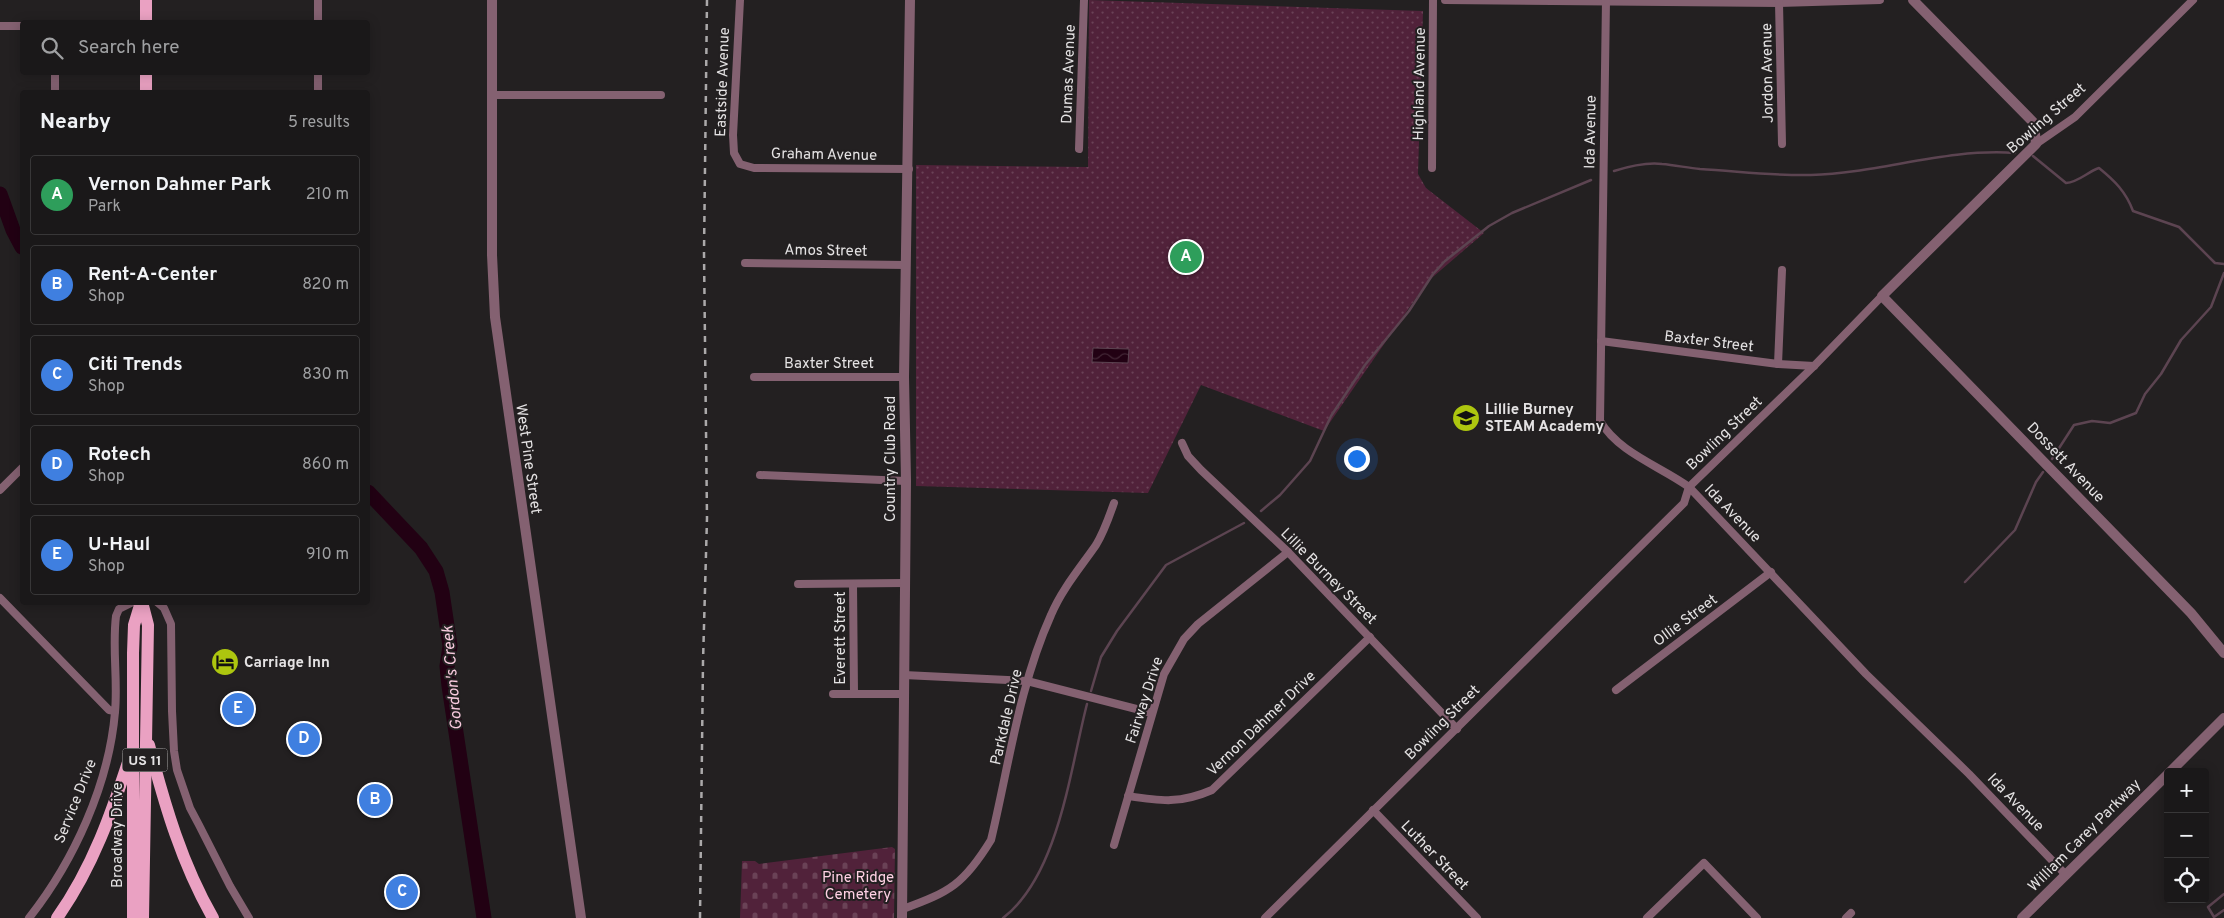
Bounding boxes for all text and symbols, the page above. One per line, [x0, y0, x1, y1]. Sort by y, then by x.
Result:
search box [20, 20, 370, 75]
street label: Jordon Avenue [1758, 23, 1779, 123]
street label: Dumas Avenue [1058, 24, 1081, 124]
street label: Eastside Avenue [712, 27, 735, 137]
street label: Highland Avenue [1410, 27, 1431, 141]
icon: search [38, 34, 66, 62]
text: Search here [78, 36, 180, 60]
street label: Bowling Street [2004, 80, 2090, 159]
street label: Ida Avenue [1581, 95, 1602, 169]
text: Nearby [40, 109, 111, 136]
text: 5 results [288, 113, 350, 133]
street label: Graham Avenue [771, 145, 877, 166]
text: Vernon Dahmer Park [88, 173, 271, 197]
text: A [51, 185, 63, 205]
text: 210 m [306, 185, 349, 205]
text: Park [88, 197, 121, 217]
pin: A [1170, 238, 1202, 276]
street label: Amos Street [784, 241, 868, 262]
text: Rent-A-Center [88, 263, 217, 287]
text: B [51, 275, 63, 295]
text: 820 m [302, 275, 349, 295]
text: Shop [88, 287, 125, 307]
street label: Baxter Street [1663, 328, 1755, 357]
text: Citi Trends [88, 353, 183, 377]
street label: Baxter Street [784, 355, 874, 374]
text: C [52, 365, 62, 385]
text: 830 m [302, 365, 349, 385]
text: Shop [88, 377, 125, 397]
street label: Bowling Street [1683, 393, 1767, 475]
street label: Country Club Road [882, 396, 901, 522]
place label: Lillie Burney STEAM Academy [1485, 401, 1604, 437]
street label: West Pine Street [510, 403, 545, 516]
school or university icon: Lillie Burney STEAM Academy [1451, 403, 1481, 433]
street label: Dossett Avenue [2022, 419, 2108, 507]
text: Rotech [88, 443, 151, 467]
your location [1344, 446, 1370, 472]
text: D [51, 455, 63, 475]
text: 860 m [302, 455, 349, 475]
text: Shop [88, 467, 125, 487]
street label: Ida Avenue [1699, 481, 1764, 547]
street label: Lillie Burney Street [1276, 525, 1380, 629]
text: U-Haul [88, 533, 150, 557]
text: E [52, 545, 62, 565]
text: 910 m [306, 545, 349, 565]
text: Shop [88, 557, 125, 577]
street label: Everett Street [832, 591, 851, 685]
street label: Ollie Street [1650, 591, 1722, 652]
water label: Gordon's Creek [438, 624, 468, 731]
hotel icon: Carriage Inn [210, 647, 240, 677]
place label: Carriage Inn [244, 654, 330, 673]
street label: Fairway Drive [1122, 655, 1168, 746]
street label: Vernon Dahmer Drive [1204, 667, 1320, 781]
street label: Parkdale Drive [987, 668, 1028, 767]
street label: Bowling Street [1401, 681, 1485, 765]
pin: E [222, 690, 254, 728]
pin: D [288, 720, 320, 758]
road number: US 11 [122, 748, 168, 772]
street label: Service Drive [51, 757, 102, 846]
map controls [2164, 768, 2209, 903]
button: + [2164, 768, 2209, 813]
street label: Ida Avenue [1982, 770, 2047, 836]
street label: William Carey Parkway [2025, 776, 2146, 897]
pin: B [359, 781, 391, 819]
street label: Broadway Drive [109, 782, 128, 888]
button: − [2164, 813, 2209, 858]
street label: Luther Street [1396, 817, 1472, 895]
button: locate [2164, 858, 2209, 903]
park label: Pine Ridge Cemetery [822, 869, 894, 905]
pin: C [386, 873, 418, 911]

